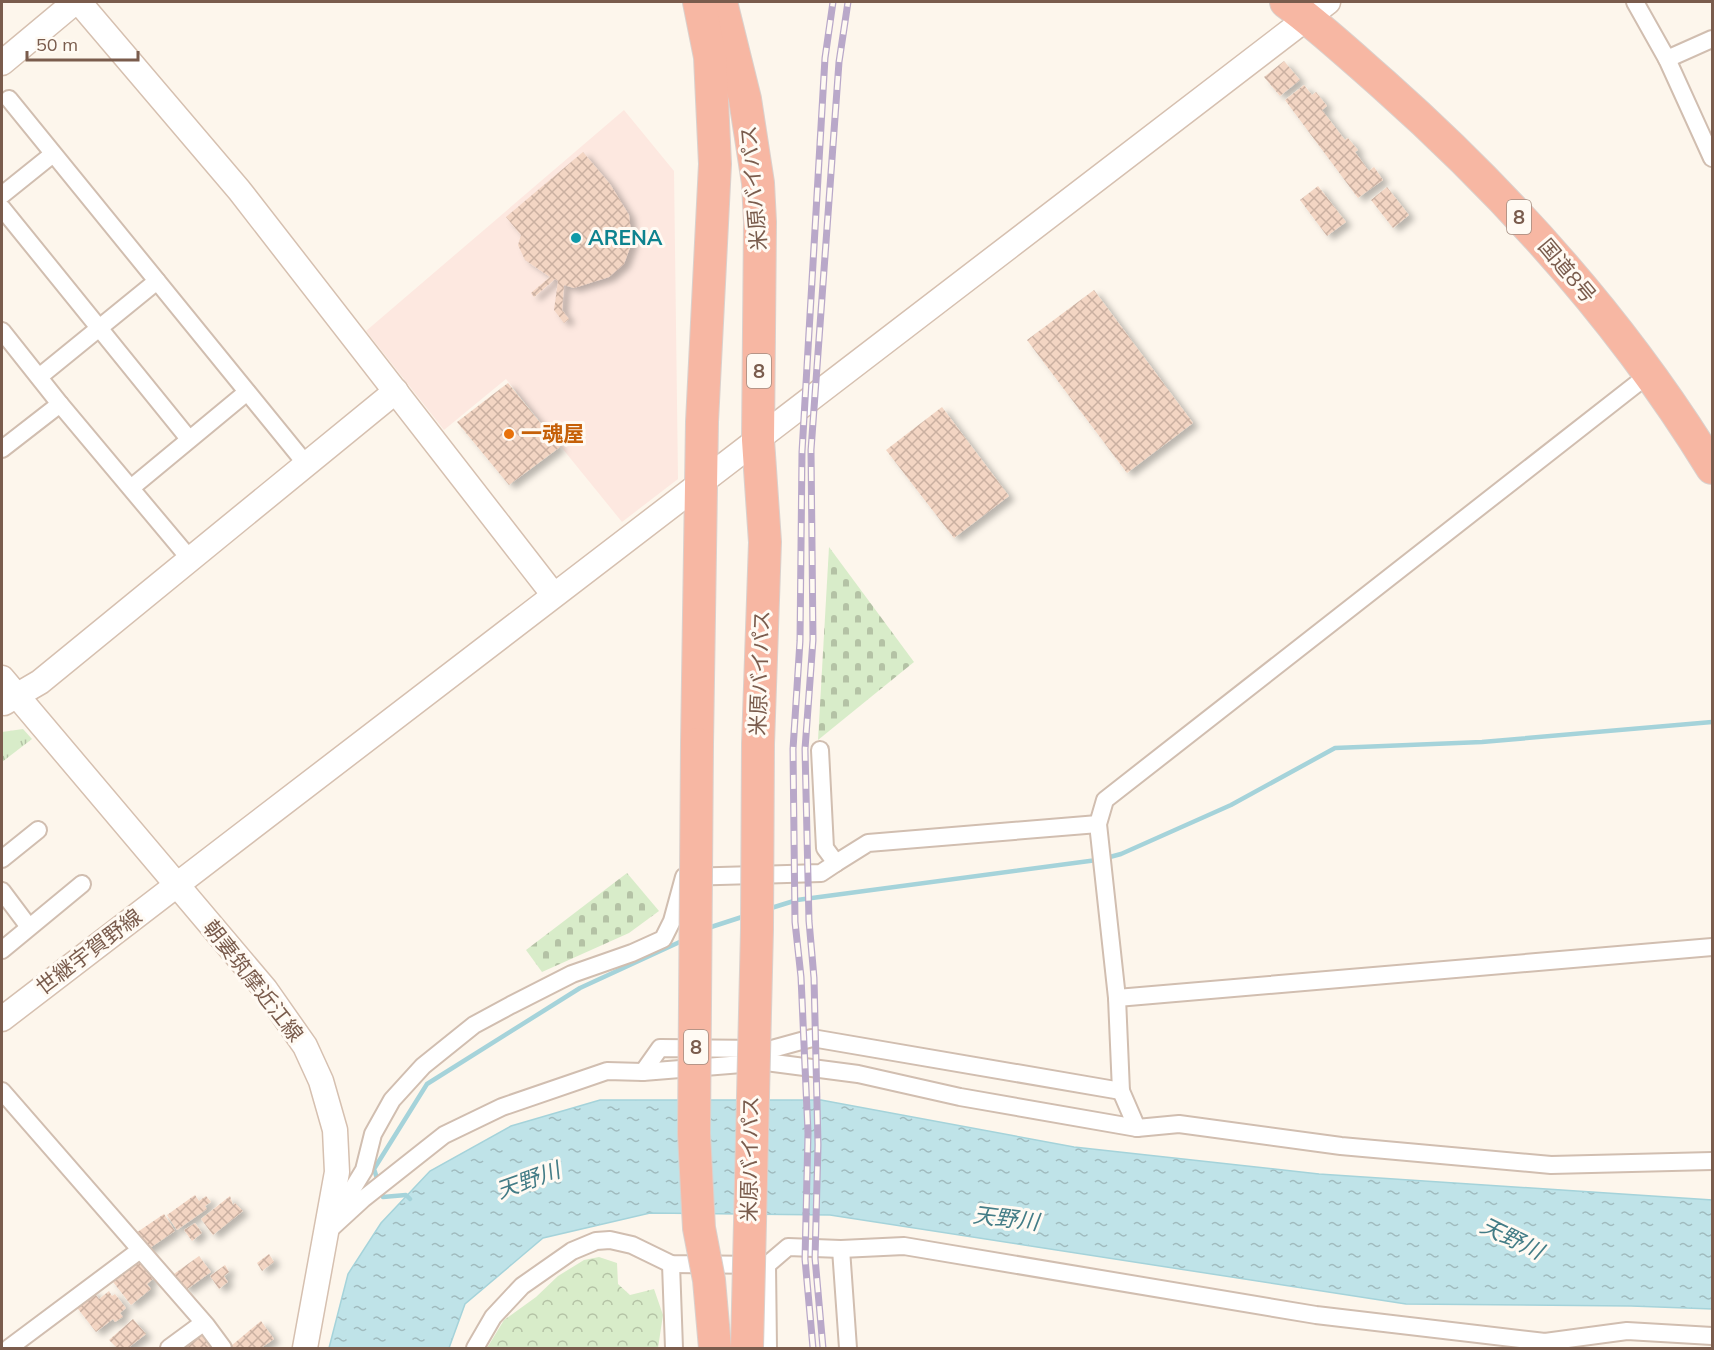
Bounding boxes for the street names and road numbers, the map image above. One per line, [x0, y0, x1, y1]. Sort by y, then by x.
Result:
street label: 米原バイパス [735, 124, 771, 252]
road number: 8 [1507, 200, 1531, 234]
street label: 国道8号 [1534, 233, 1602, 308]
road number: 8 [747, 354, 771, 388]
street label: 米原バイパス [744, 610, 774, 736]
street label: 世継宇賀野線 [30, 903, 147, 999]
street label: 朝妻筑摩近江線 [198, 914, 309, 1046]
road number: 8 [684, 1030, 708, 1064]
street label: 米原バイパス [735, 1096, 763, 1222]

